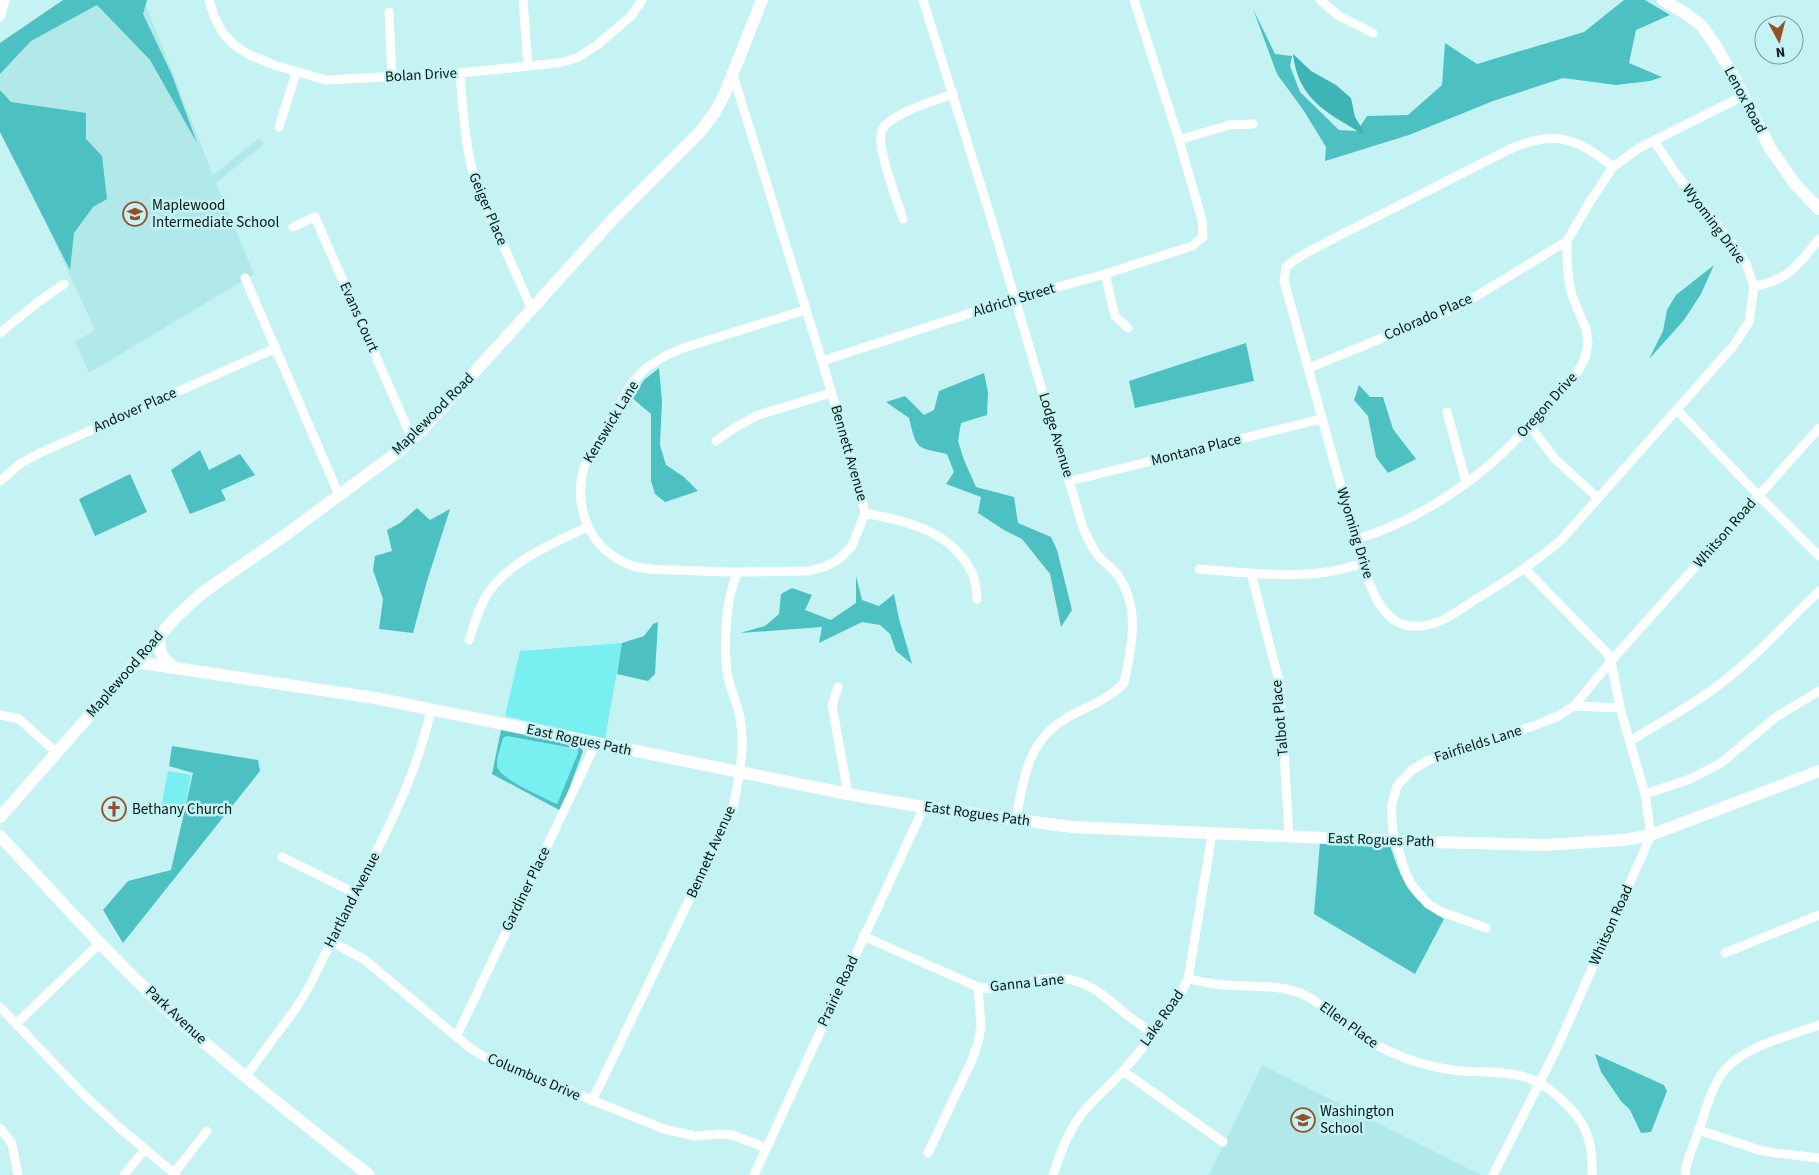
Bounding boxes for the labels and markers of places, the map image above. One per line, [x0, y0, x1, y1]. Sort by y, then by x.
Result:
place label: Maplewood Intermediate School [152, 195, 279, 233]
school or university icon: Maplewood Intermediate School [122, 201, 148, 227]
church icon: Bethany Church [101, 796, 127, 822]
place label: Bethany Church [132, 799, 232, 820]
place label: Washington School [1320, 1101, 1394, 1139]
school or university icon: Washington School [1290, 1107, 1316, 1133]

